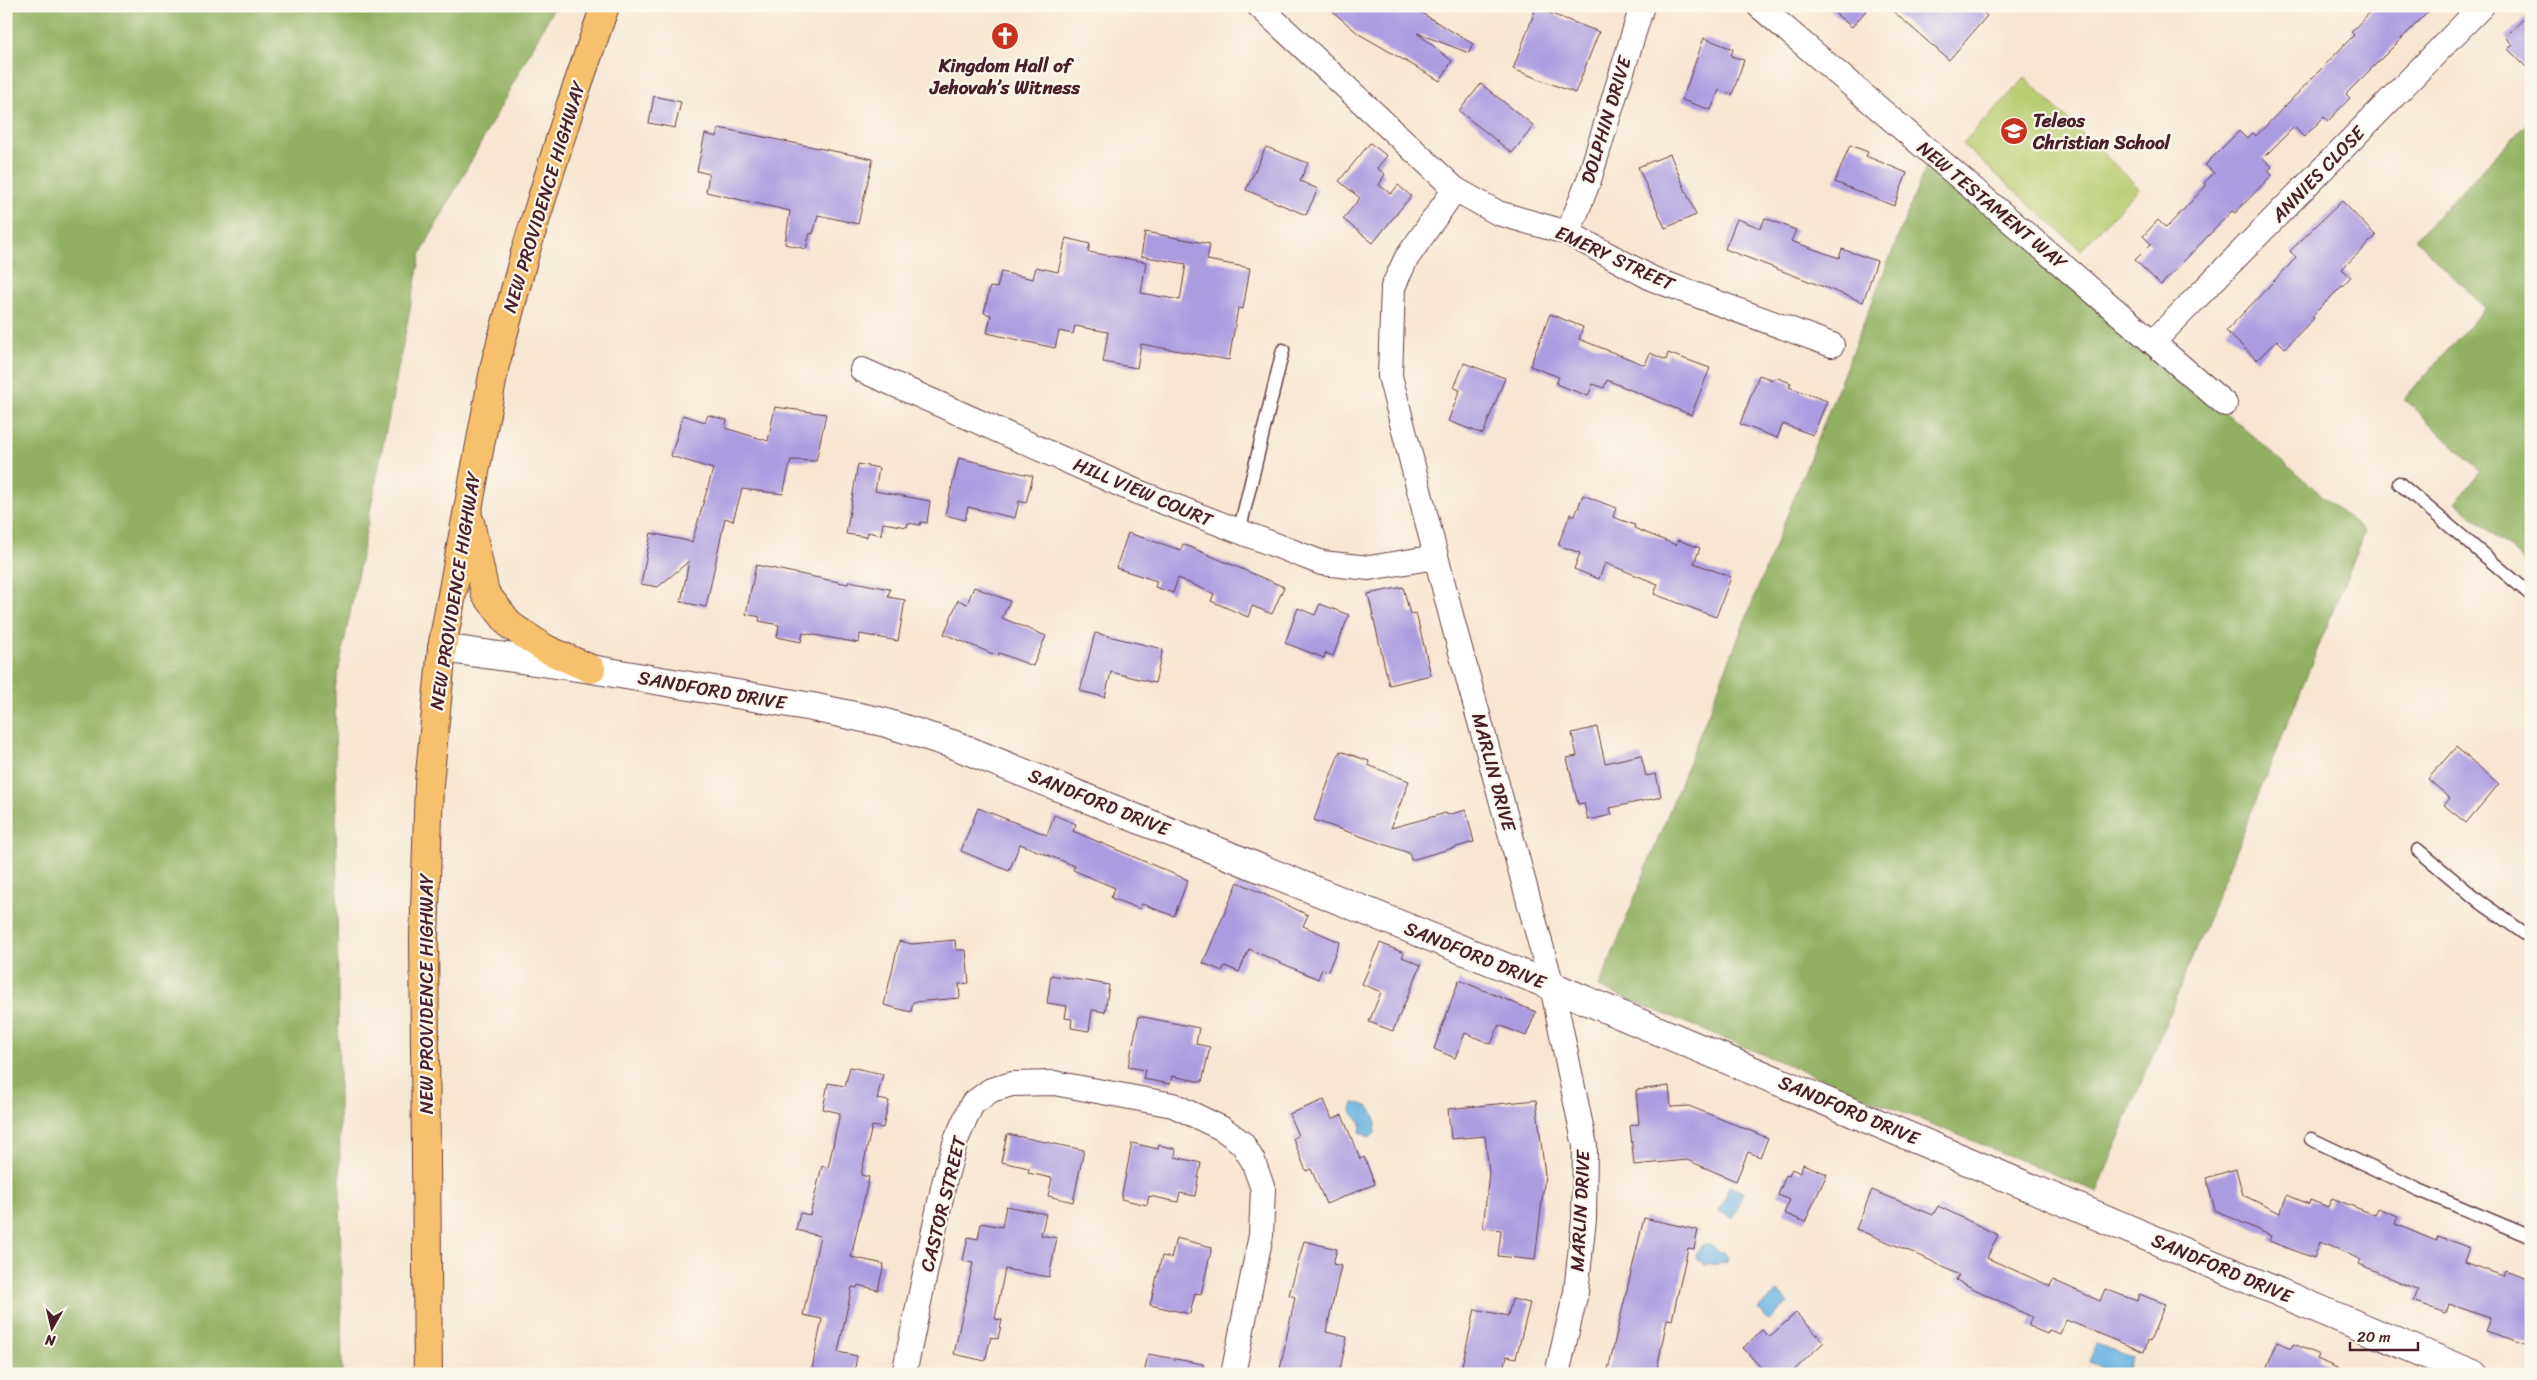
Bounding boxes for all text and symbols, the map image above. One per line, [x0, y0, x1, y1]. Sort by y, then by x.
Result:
church icon: Kingdom Hall of Jehovah’s Witness [990, 21, 1020, 51]
place label: Kingdom Hall of Jehovah’s Witness [929, 49, 1081, 104]
street label: DOLPHIN DRIVE [1571, 51, 1641, 188]
street label: NEW PROVIDENCE HIGHWAY [493, 76, 595, 317]
place label: Teleos Christian School [2032, 104, 2172, 159]
school or university icon: Teleos Christian School [1999, 116, 2029, 146]
street label: ANNIES CLOSE [2262, 117, 2374, 231]
street label: NEW TESTAMENT WAY [1909, 132, 2076, 279]
street label: EMERY STREET [1550, 216, 1682, 301]
street label: HILL VIEW COURT [1068, 448, 1219, 537]
street label: NEW PROVIDENCE HIGHWAY [420, 468, 490, 712]
street label: SANDFORD DRIVE [635, 661, 790, 720]
street label: MARLIN DRIVE [1462, 709, 1526, 836]
street label: SANDFORD DRIVE [1023, 759, 1176, 846]
street label: NEW PROVIDENCE HIGHWAY [410, 872, 443, 1114]
street label: SANDFORD DRIVE [1399, 912, 1552, 999]
street label: SANDFORD DRIVE [1773, 1065, 1926, 1155]
street label: CASTOR STREET [910, 1132, 976, 1275]
street label: MARLIN DRIVE [1560, 1148, 1600, 1272]
street label: SANDFORD DRIVE [2146, 1223, 2299, 1313]
north arrow [28, 1302, 78, 1352]
scale bar [2350, 1320, 2417, 1352]
text: 20 m [2357, 1324, 2391, 1350]
text: N [43, 1327, 58, 1354]

